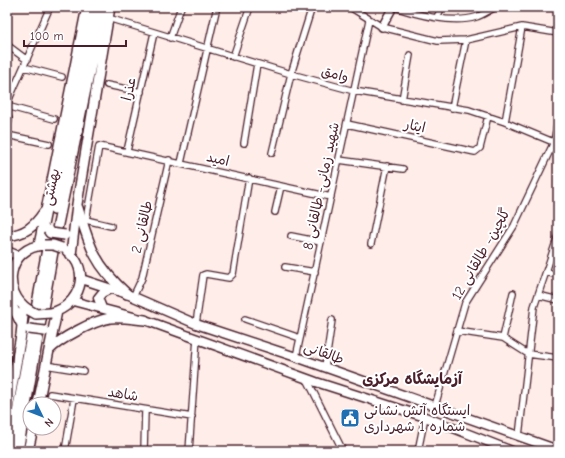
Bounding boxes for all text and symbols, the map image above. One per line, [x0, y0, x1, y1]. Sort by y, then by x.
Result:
scale bar [24, 22, 126, 48]
text: 100 m [30, 29, 63, 43]
street label: وامق [319, 62, 351, 86]
street label: عذرا [118, 76, 140, 102]
street label: ایثار [402, 115, 427, 136]
street label: شهید زمانی- طالقانی 8 [299, 121, 343, 251]
street label: امید [205, 148, 231, 170]
street label: بهشتی [39, 167, 63, 207]
street label: طالقانی 2 [128, 199, 156, 255]
street label: گلچین- طالقانی 12 [448, 205, 515, 303]
street label: طالقانی [302, 338, 346, 368]
district label: آزمایشگاه مرکزی [362, 369, 463, 388]
street label: شاهد [106, 383, 140, 405]
north arrow [22, 396, 62, 436]
place label: ایستگاه آتش نشانی شماره 1 شهرداری [364, 402, 470, 435]
public building icon: ایستگاه آتش نشانی شماره 1 شهرداری [339, 407, 361, 429]
text: N [42, 415, 56, 430]

